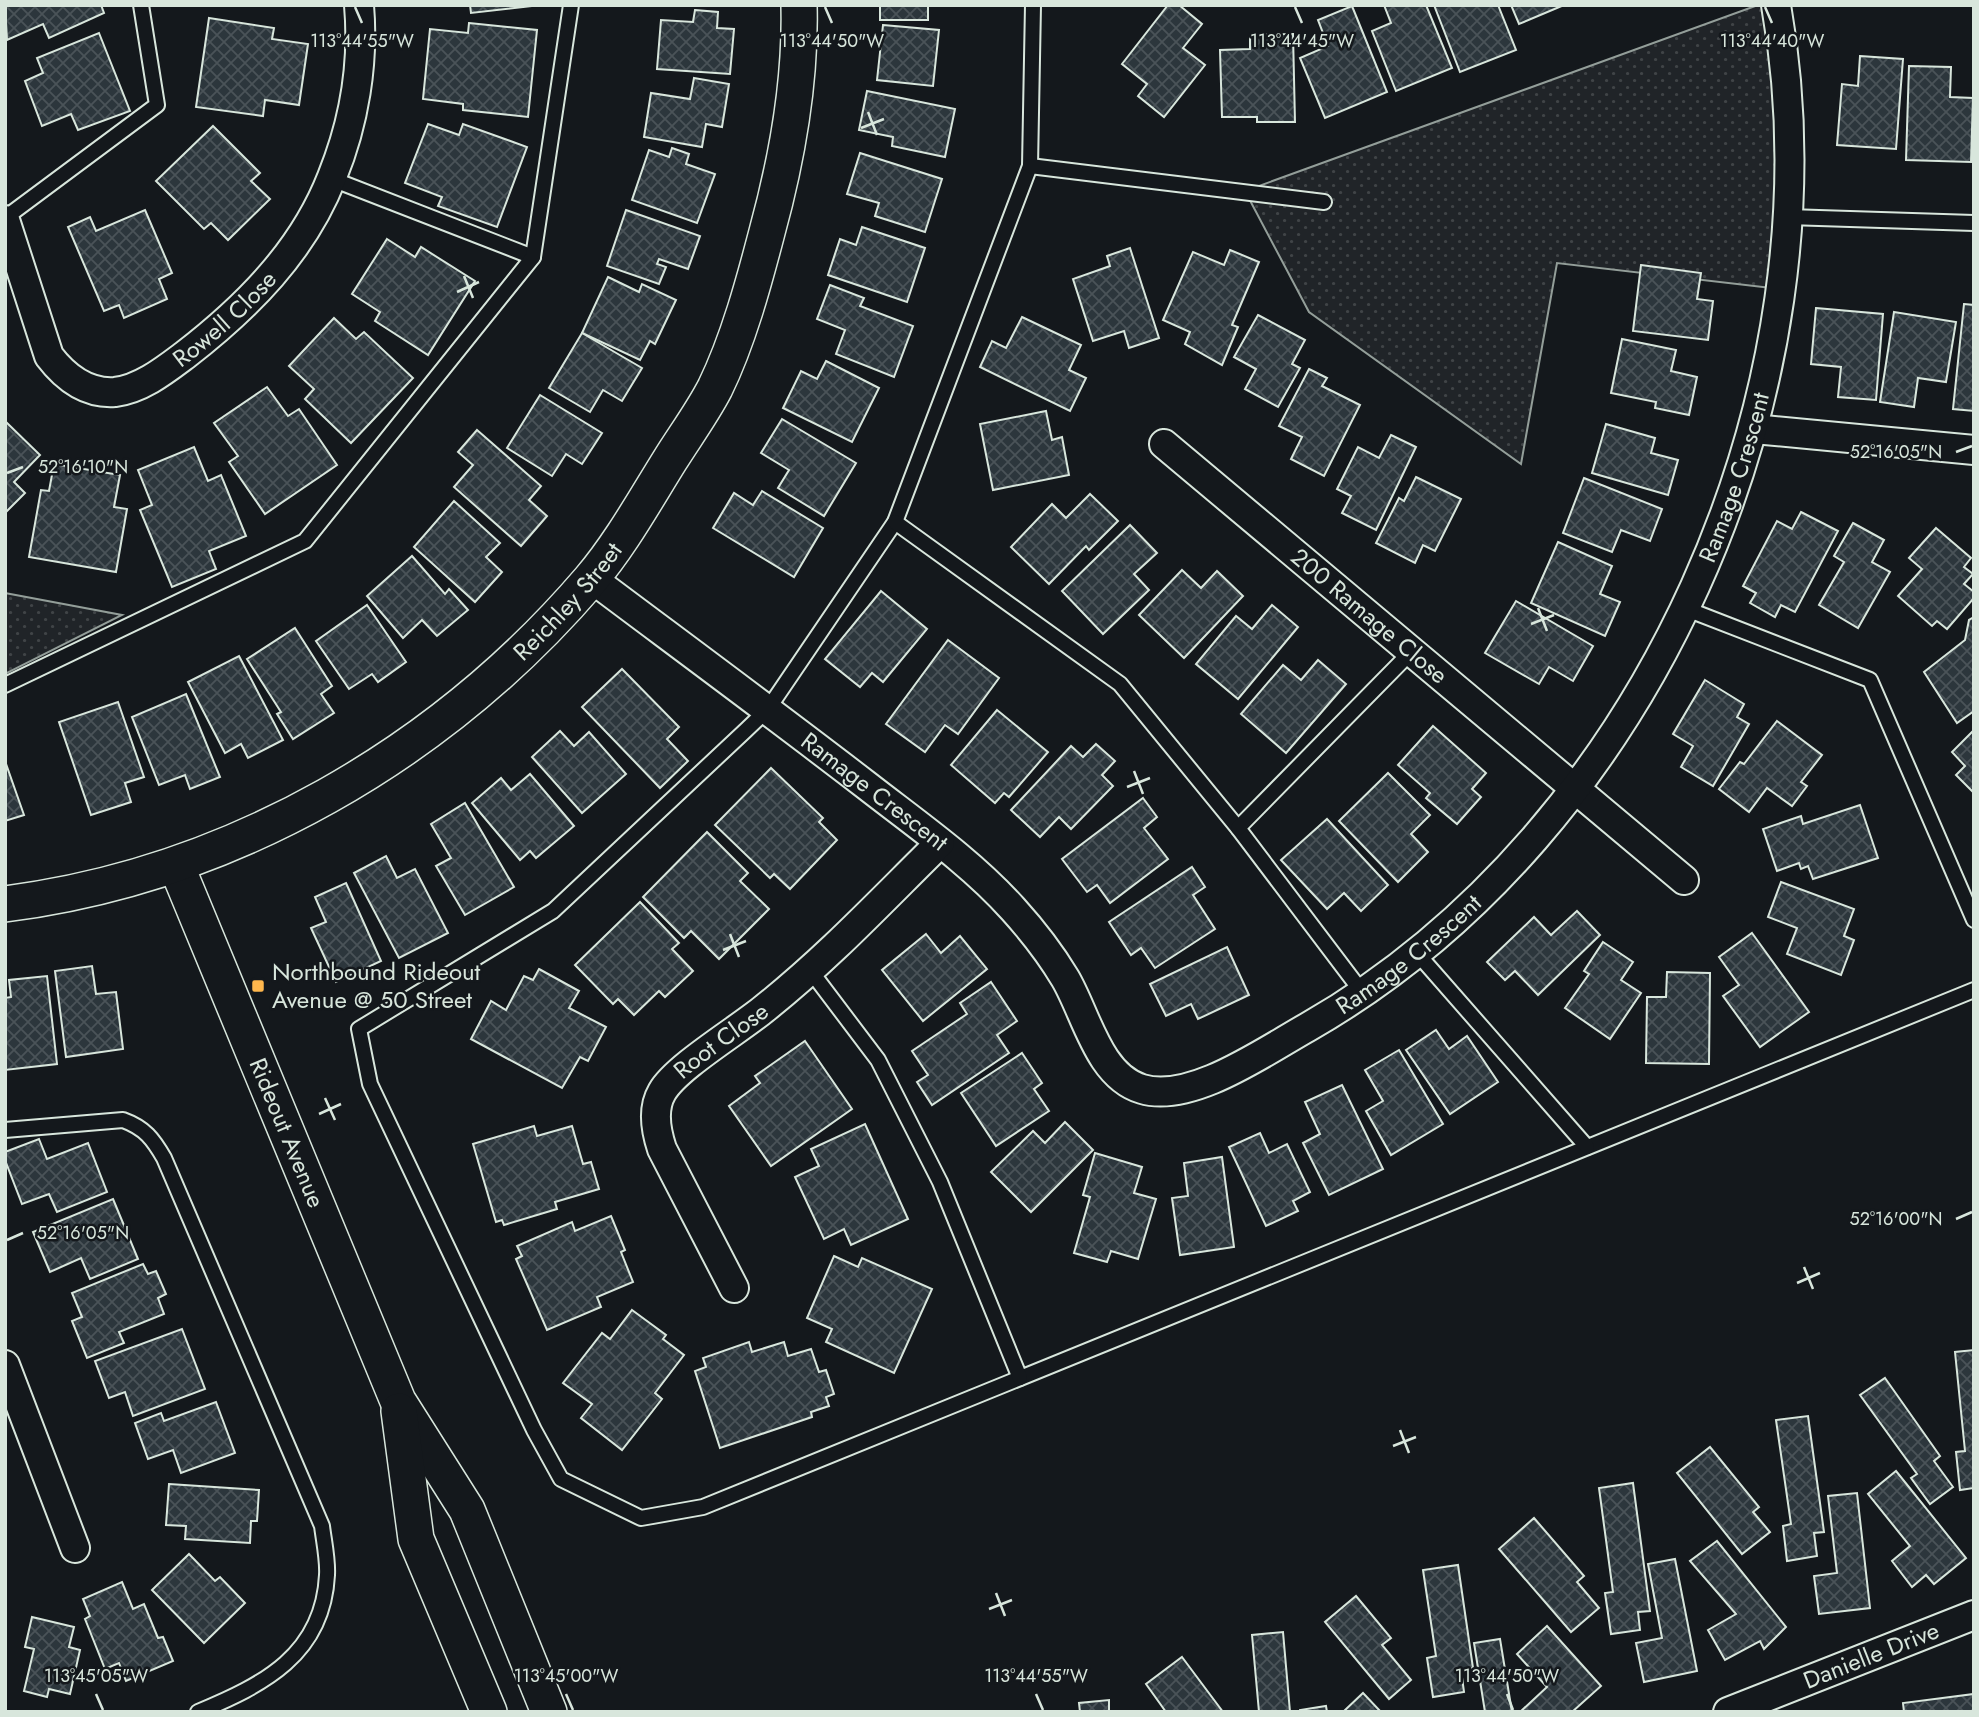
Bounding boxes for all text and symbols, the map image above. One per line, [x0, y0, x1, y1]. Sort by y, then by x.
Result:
text: 113°44'55"W [310, 28, 414, 54]
text: 113°44'50"W [780, 28, 884, 54]
text: 113°44'45"W [1250, 28, 1354, 54]
text: 113°44'40"W [1720, 28, 1824, 54]
street label: Rowell Close [165, 263, 285, 375]
street label: Ramage Crescent [1690, 388, 1778, 568]
text: 52°16'05"N [1850, 439, 1942, 465]
text: 52°16'10"N [38, 454, 128, 480]
street label: Reichley Street [505, 535, 630, 668]
street label: 200 Ramage Close [1284, 540, 1456, 692]
street label: Ramage Crescent [794, 723, 956, 859]
street label: Ramage Crescent [1329, 886, 1489, 1023]
place label: Northbound Rideout Avenue @ 50 Street [272, 954, 481, 1017]
marker: Northbound Rideout Avenue @ 50 Street [250, 978, 266, 994]
street label: Root Close [666, 994, 776, 1087]
street label: Rideout Avenue [241, 1052, 334, 1213]
text: 52°16'00"N [1850, 1206, 1942, 1232]
text: 52°16'05"N [37, 1220, 129, 1246]
street label: Danielle Drive [1798, 1613, 1944, 1698]
text: 113°45'05"W [44, 1663, 148, 1689]
text: 113°45'00"W [514, 1663, 618, 1689]
text: 113°44'55"W [984, 1663, 1088, 1689]
text: 113°44'50"W [1455, 1663, 1559, 1689]

